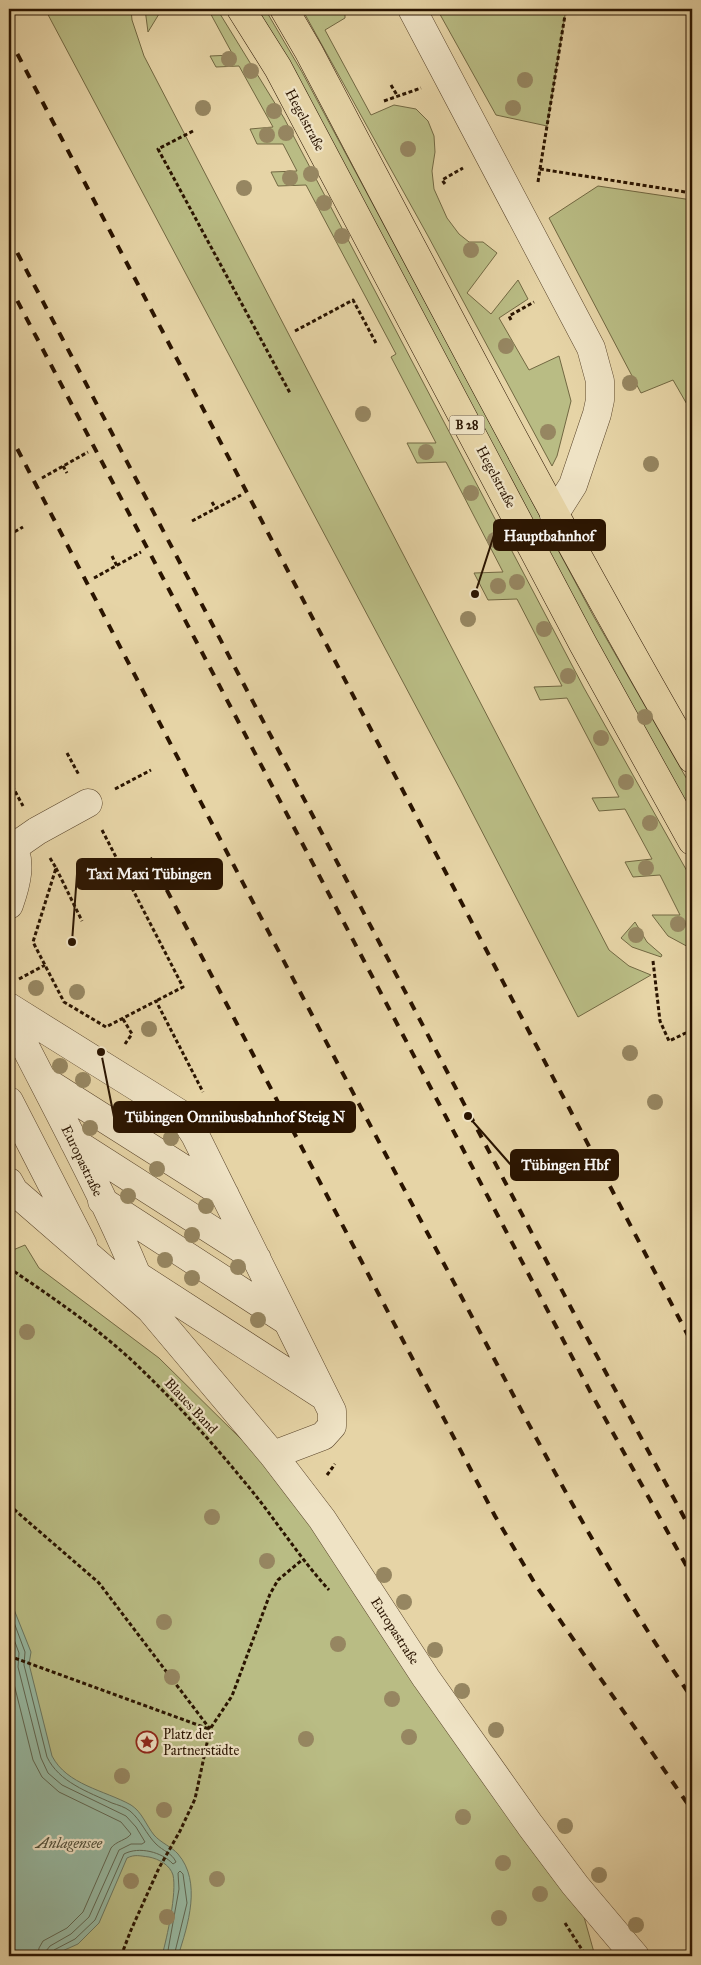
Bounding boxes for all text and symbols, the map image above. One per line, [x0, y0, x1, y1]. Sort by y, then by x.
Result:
street label: Hegelstraße [281, 86, 329, 154]
road number: B 28 [450, 416, 484, 434]
street label: Hegelstraße [472, 443, 520, 511]
callout: Hauptbahnhof [494, 520, 605, 550]
text: Hauptbahnhof [503, 527, 598, 546]
callout: Taxi Maxi Tübingen [77, 859, 222, 889]
text: Taxi Maxi Tübingen [86, 865, 212, 884]
callout: Tübingen Omnibusbahnhof Steig N [114, 1102, 355, 1132]
text: Tübingen Omnibusbahnhof Steig N [124, 1108, 346, 1127]
street label: Europastraße [57, 1123, 107, 1200]
callout: Tübingen Hbf [511, 1150, 618, 1180]
text: Tübingen Hbf [520, 1156, 612, 1175]
street label: Blaues Band [161, 1375, 221, 1437]
street label: Europastraße [367, 1594, 423, 1668]
place label: Platz der Partnerstädte [163, 1726, 239, 1759]
place icon: Platz der Partnerstädte [135, 1730, 159, 1754]
water label: Anlagensee [34, 1834, 103, 1852]

